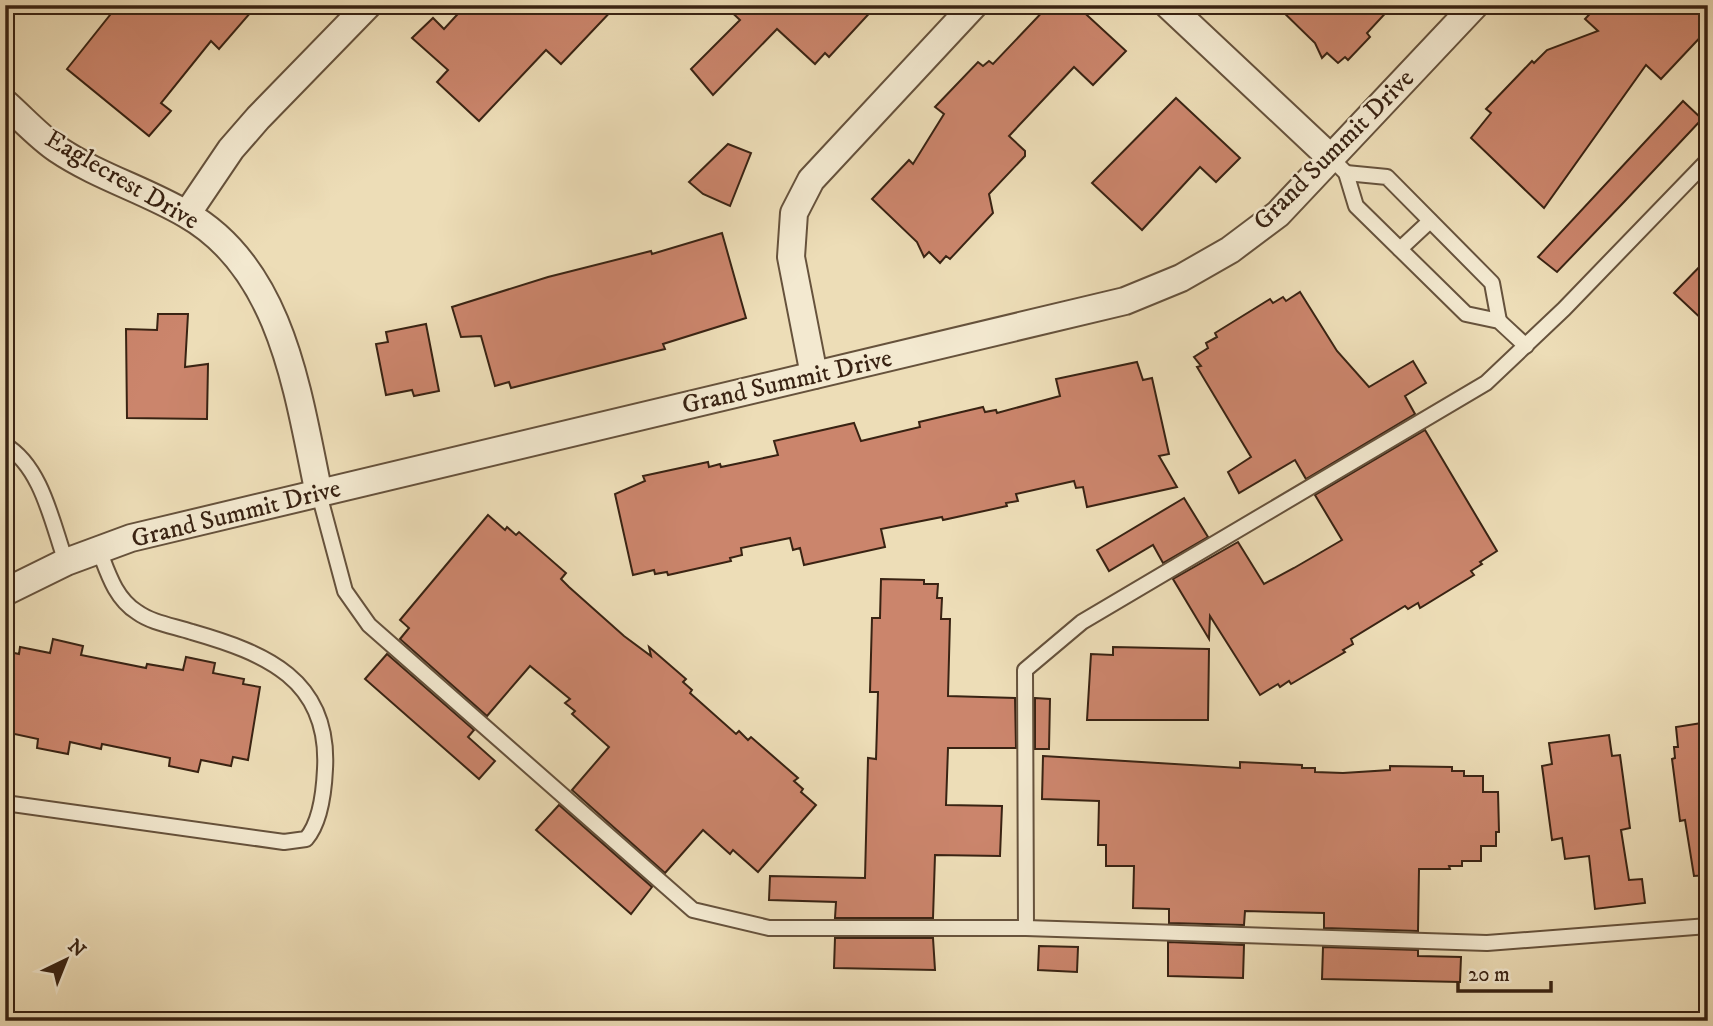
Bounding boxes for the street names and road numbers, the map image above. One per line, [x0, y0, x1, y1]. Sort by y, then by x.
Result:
street label: Grand Summit Drive [1246, 62, 1422, 238]
street label: Eaglecrest Drive [39, 123, 205, 237]
street label: Grand Summit Drive [679, 342, 895, 422]
street label: Grand Summit Drive [128, 472, 344, 556]

